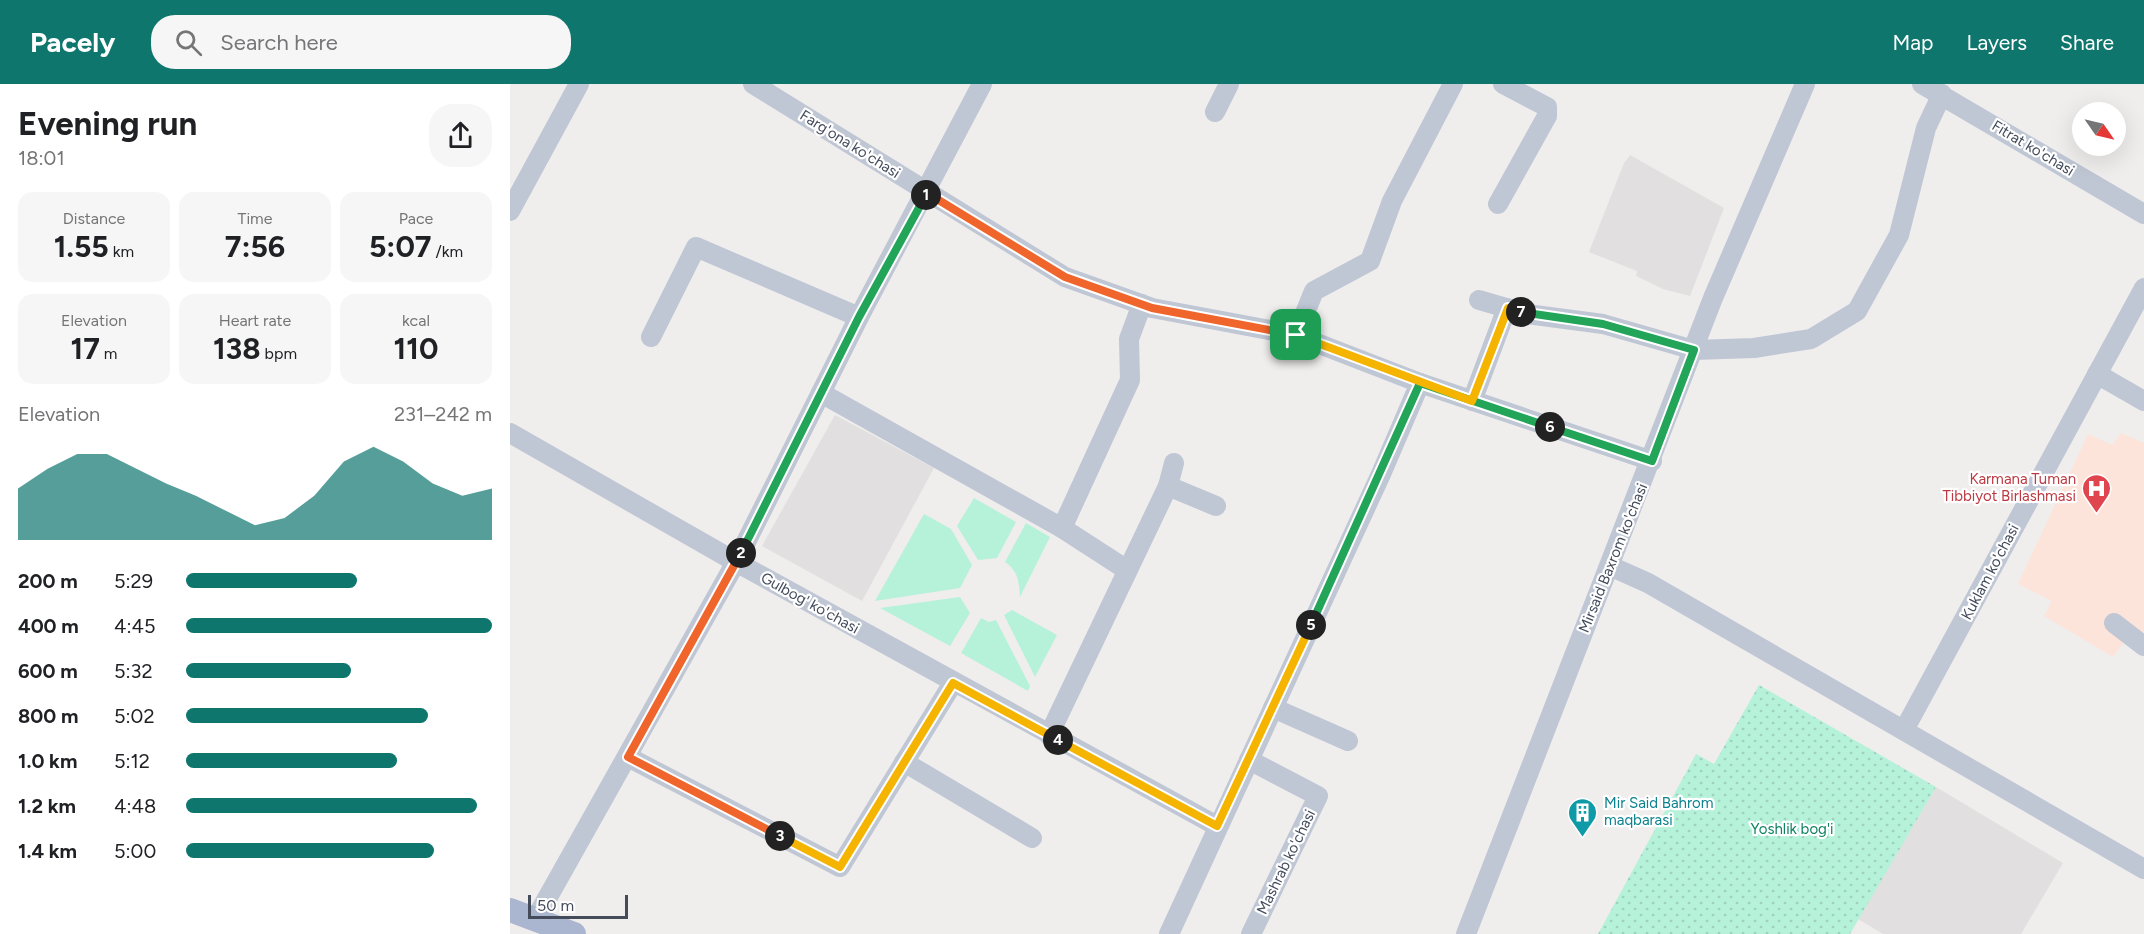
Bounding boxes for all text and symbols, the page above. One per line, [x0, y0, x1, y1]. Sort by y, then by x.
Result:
search box [151, 15, 571, 69]
text: Pacely [30, 25, 115, 59]
icon: search [172, 26, 205, 59]
text: Search here [220, 29, 338, 56]
text: Map [1893, 30, 1933, 55]
text: Layers [1966, 30, 2027, 55]
text: Share [2060, 30, 2114, 55]
north arrow [2072, 102, 2126, 156]
map controls [2072, 102, 2126, 156]
text: Evening run [18, 104, 197, 143]
button: share [429, 104, 492, 167]
street label: Farg'ona ko'chasi [797, 106, 903, 182]
street label: Fitrat ko'chasi [1989, 116, 2077, 180]
text: 18:01 [18, 146, 65, 170]
pin: 1 [911, 180, 941, 210]
text: 1 [923, 185, 929, 204]
text: Distance [63, 209, 125, 228]
text: Time [238, 209, 272, 228]
text: Pace [399, 209, 433, 228]
text: 1.55 [54, 228, 109, 265]
text: 7:56 [225, 228, 285, 265]
text: 5:07 [369, 228, 432, 265]
text: km [109, 242, 134, 261]
text: /km [432, 242, 463, 261]
pin: 7 [1506, 297, 1536, 327]
text: 7 [1517, 302, 1525, 321]
pin [1270, 309, 1321, 360]
text: Elevation [61, 311, 127, 330]
text: Heart rate [219, 311, 291, 330]
text: kcal [402, 311, 430, 330]
icon: arrive [1279, 318, 1312, 351]
text: 17 [71, 330, 100, 367]
text: 138 [213, 330, 261, 367]
text: 110 [394, 330, 438, 367]
text: m [100, 344, 117, 363]
text: bpm [261, 344, 297, 363]
text: Elevation [18, 402, 100, 426]
text: 231–242 m [394, 402, 492, 426]
pin: 6 [1535, 412, 1565, 442]
text: 6 [1545, 417, 1555, 436]
place label: Karmana Tuman Tibbiyot Birlashmasi [1942, 470, 2076, 505]
hospital icon: Karmana Tuman Tibbiyot Birlashmasi [2081, 472, 2113, 514]
street label: Mirsaid Baxrom ko'chasi [1575, 481, 1651, 635]
street label: Kuklam ko'chasi [1957, 521, 2023, 623]
pin: 2 [726, 538, 756, 568]
text: 2 [736, 543, 746, 562]
text: 200 m [18, 569, 78, 593]
text: 5:29 [114, 569, 153, 593]
street label: Gulbog' ko'chasi [758, 569, 862, 637]
pin: 5 [1296, 610, 1326, 640]
text: 400 m [18, 614, 79, 638]
text: 4:45 [114, 614, 155, 638]
text: 5 [1306, 615, 1316, 634]
text: 600 m [18, 659, 78, 683]
text: 5:32 [114, 659, 153, 683]
text: 800 m [18, 704, 78, 728]
text: 5:02 [114, 704, 155, 728]
pin: 4 [1043, 725, 1073, 755]
text: 4 [1053, 730, 1063, 749]
text: 1.0 km [18, 749, 77, 773]
text: 5:12 [114, 749, 150, 773]
text: 1.2 km [18, 794, 76, 818]
text: 4:48 [114, 794, 156, 818]
place label: Mir Said Bahrom maqbarasi [1604, 794, 1714, 829]
building icon: Mir Said Bahrom maqbarasi [1567, 796, 1599, 838]
street label: Mashrab ko'chasi [1253, 807, 1319, 917]
park label: Yoshlik bog'i [1751, 820, 1833, 838]
pin: 3 [765, 821, 795, 851]
text: 3 [776, 826, 784, 845]
text: 1.4 km [18, 839, 77, 863]
text: 5:00 [114, 839, 156, 863]
scale bar [528, 892, 628, 920]
text: 50 m [537, 896, 574, 915]

